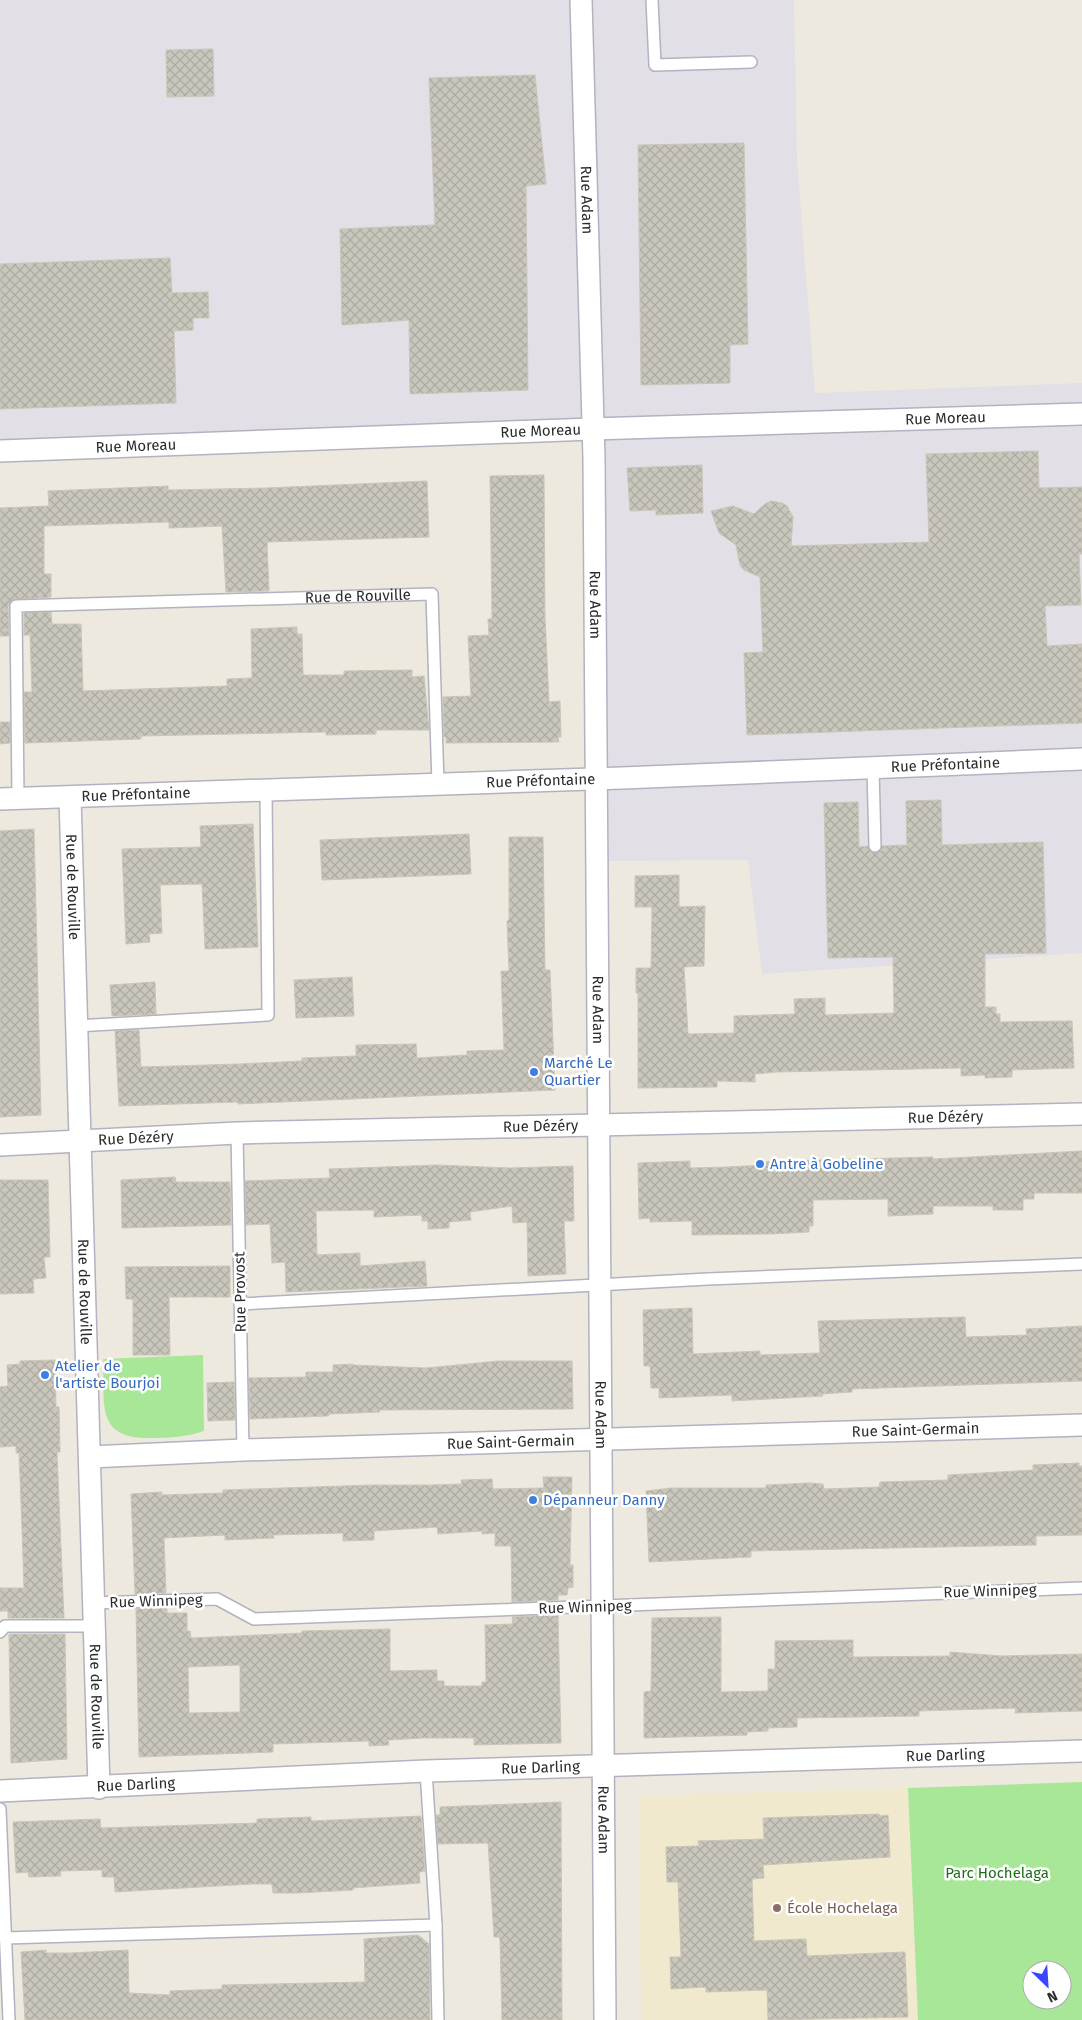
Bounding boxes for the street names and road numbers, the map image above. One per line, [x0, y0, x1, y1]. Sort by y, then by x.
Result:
street label: Rue Adam [577, 165, 597, 234]
street label: Rue Moreau [905, 408, 986, 428]
street label: Rue Moreau [500, 420, 581, 441]
street label: Rue Moreau [95, 435, 177, 456]
street label: Rue Adam [586, 570, 604, 639]
street label: Rue de Rouville [305, 586, 411, 607]
street label: Rue Préfontaine [890, 753, 1000, 776]
street label: Rue Préfontaine [486, 770, 596, 792]
street label: Rue Préfontaine [81, 784, 191, 805]
street label: Rue de Rouville [62, 834, 83, 940]
street label: Rue Adam [589, 975, 607, 1044]
street label: Rue Dézéry [908, 1107, 984, 1127]
street label: Rue Dézéry [503, 1116, 579, 1136]
street label: Rue Dézéry [98, 1127, 175, 1149]
street label: Rue de Rouville [74, 1239, 95, 1345]
street label: Rue Provost [230, 1251, 250, 1333]
street label: Rue Adam [591, 1380, 610, 1449]
street label: Rue Saint-Germain [851, 1419, 980, 1441]
street label: Rue Saint-Germain [447, 1431, 575, 1453]
street label: Rue Winnipeg [943, 1580, 1037, 1602]
street label: Rue Winnipeg [109, 1590, 203, 1612]
street label: Rue Winnipeg [538, 1596, 632, 1618]
street label: Rue de Rouville [86, 1643, 107, 1750]
street label: Rue Darling [906, 1745, 985, 1765]
street label: Rue Darling [501, 1757, 580, 1778]
street label: Rue Darling [96, 1774, 176, 1795]
street label: Rue Adam [594, 1785, 613, 1854]

